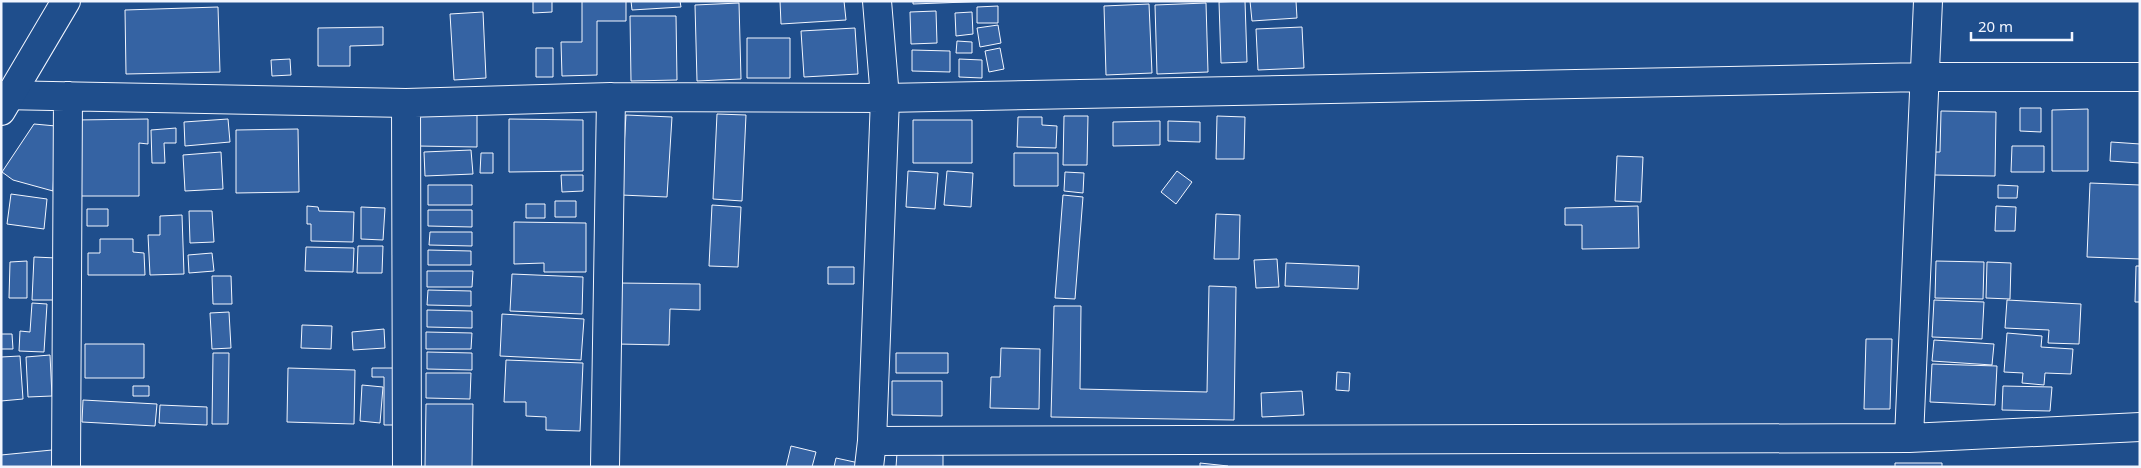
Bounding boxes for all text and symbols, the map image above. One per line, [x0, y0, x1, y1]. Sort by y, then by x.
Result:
scale bar [1971, 10, 2072, 42]
text: 20 m [1978, 16, 2013, 36]

